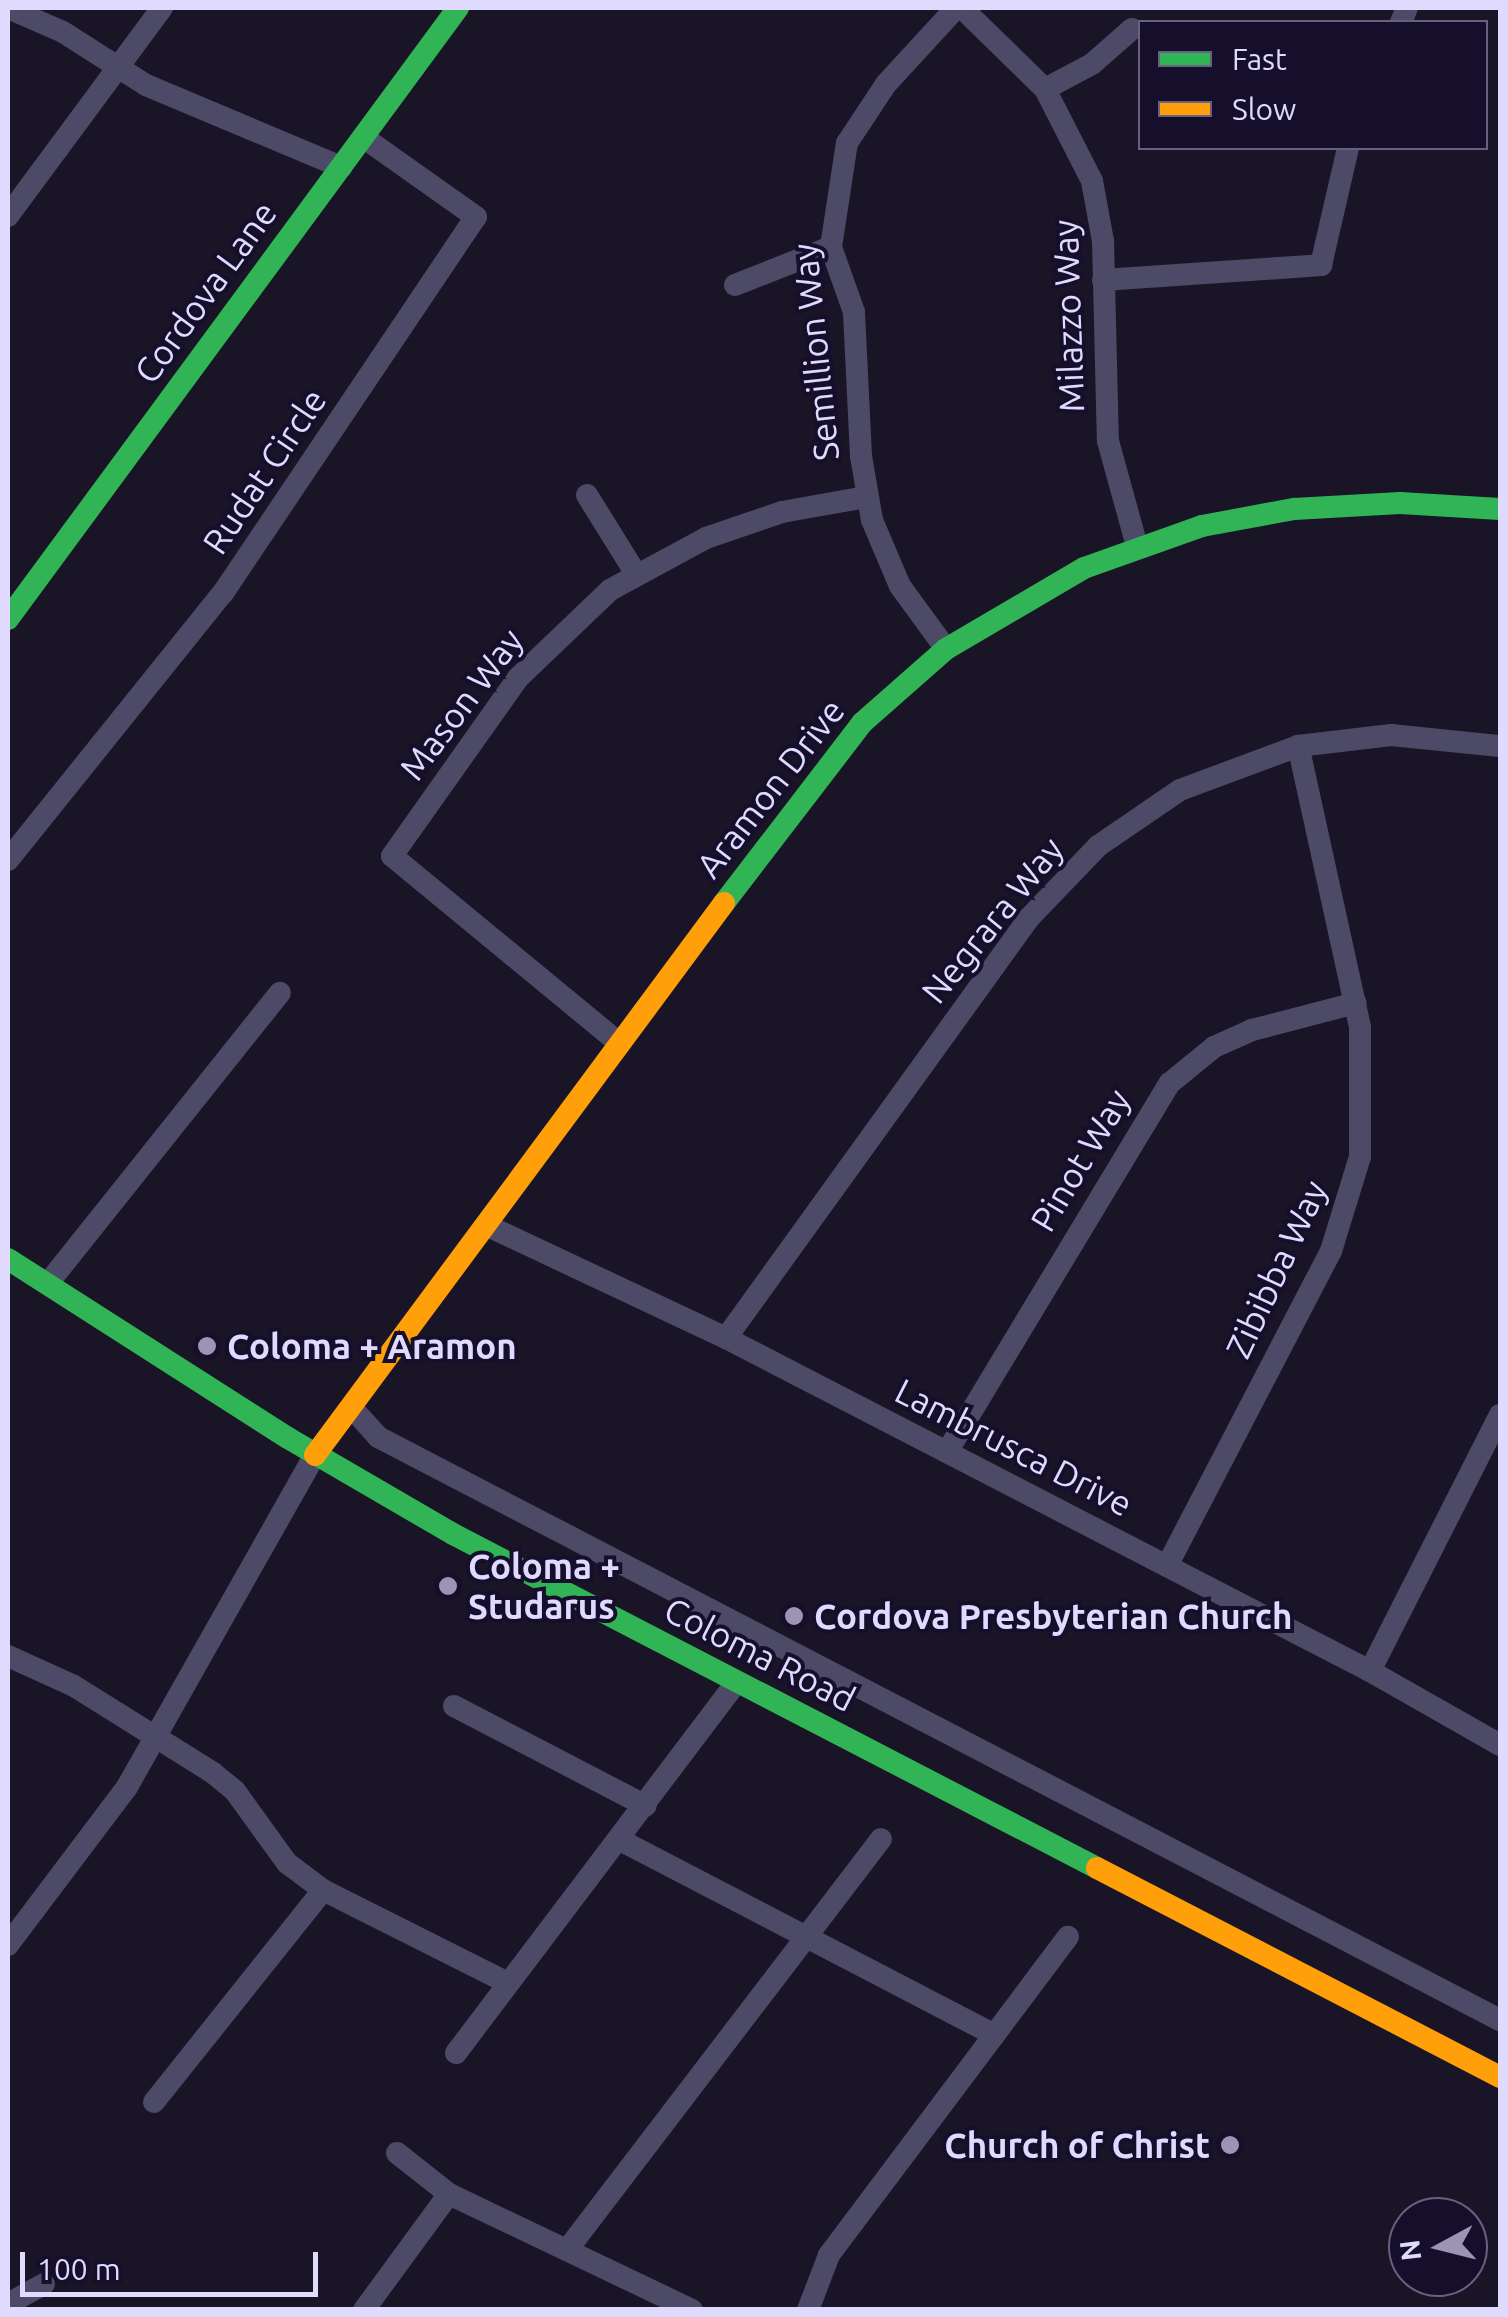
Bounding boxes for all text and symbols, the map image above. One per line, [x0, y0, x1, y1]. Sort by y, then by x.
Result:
legend [1138, 20, 1488, 150]
text: Fast [1232, 42, 1287, 76]
text: Slow [1232, 92, 1296, 126]
street label: Cordova Lane [125, 193, 285, 391]
street label: Milazzo Way [1044, 219, 1092, 413]
street label: Semillion Way [783, 241, 847, 463]
street label: Rudat Circle [193, 381, 335, 561]
street label: Mason Way [390, 620, 532, 788]
street label: Aramon Drive [687, 690, 853, 886]
street label: Negrara Way [912, 829, 1072, 1011]
street label: Pinot Way [1021, 1081, 1139, 1239]
street label: Zibibba Way [1217, 1174, 1335, 1364]
place label: Coloma + Aramon [227, 1325, 517, 1367]
marker: Coloma + Aramon [196, 1335, 218, 1357]
street label: Lambrusca Drive [889, 1369, 1139, 1525]
place label: Coloma + Studarus [468, 1545, 620, 1627]
marker: Coloma + Studarus [437, 1575, 459, 1597]
street label: Coloma Road [658, 1588, 862, 1720]
place label: Cordova Presbyterian Church [814, 1595, 1292, 1637]
marker: Cordova Presbyterian Church [783, 1605, 805, 1627]
place label: Church of Christ [944, 2124, 1210, 2166]
marker: Church of Christ [1219, 2134, 1241, 2156]
north arrow [1388, 2197, 1488, 2297]
scale bar [25, 2232, 322, 2294]
text: N [1393, 2238, 1426, 2263]
text: 100 m [37, 2252, 121, 2286]

